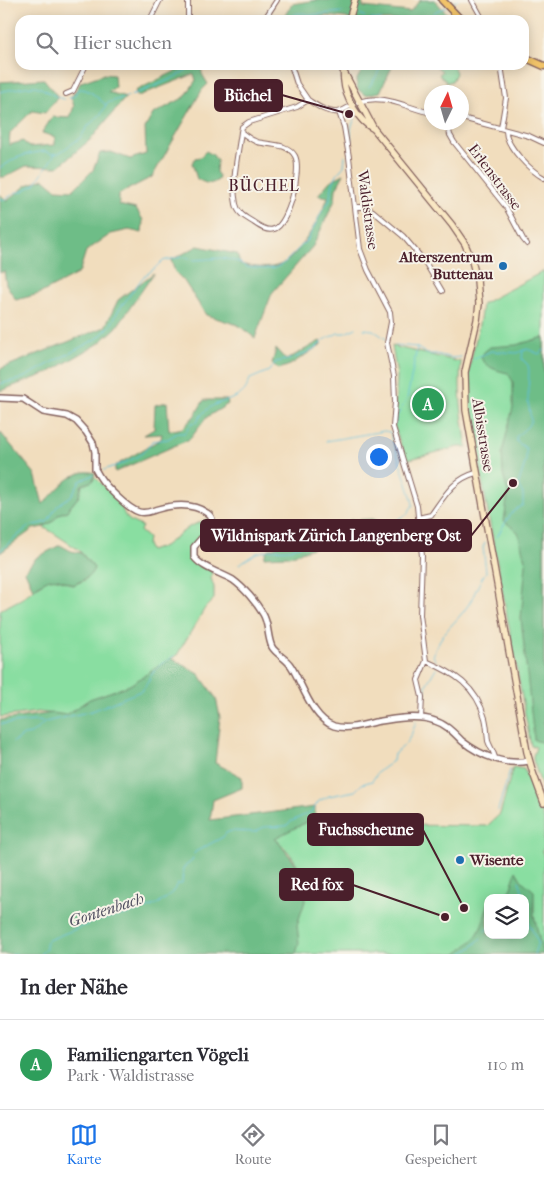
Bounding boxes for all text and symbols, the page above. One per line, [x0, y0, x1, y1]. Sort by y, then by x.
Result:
search box [15, 15, 529, 70]
icon: search [33, 29, 61, 57]
text: Hier suchen [73, 32, 172, 54]
callout: Büchel [215, 80, 282, 111]
north arrow [424, 85, 469, 130]
text: Büchel [224, 86, 272, 105]
street label: Erlenstrasse [464, 140, 526, 214]
street label: Waldistrasse [353, 168, 383, 251]
district label: BÜCHEL [228, 176, 300, 195]
place label: Alterszentrum Buttenau [398, 248, 494, 283]
marker: Alterszentrum Buttenau [497, 260, 509, 272]
pin: A [412, 385, 444, 423]
street label: Albisstrasse [468, 396, 498, 474]
your location [366, 444, 392, 470]
callout: Wildnispark Zürich Langenberg Ost [201, 520, 471, 551]
text: Wildnispark Zürich Langenberg Ost [210, 526, 461, 546]
callout: Fuchsscheune [308, 814, 423, 845]
text: Fuchsscheune [317, 820, 414, 839]
place label: Wisente [469, 851, 524, 869]
marker: Wisente [454, 854, 466, 866]
callout: Red fox [280, 869, 353, 900]
text: Red fox [291, 875, 344, 894]
water label: Gontenbach [66, 888, 146, 931]
map controls [484, 894, 529, 939]
button: layers [484, 894, 529, 939]
text: In der Nähe [20, 975, 128, 999]
text: Familiengarten Vögeli [67, 1044, 249, 1066]
text: A [31, 1055, 41, 1074]
text: 110 m [487, 1055, 524, 1074]
text: Park · Waldistrasse [67, 1066, 194, 1085]
tab: Karte [67, 1121, 101, 1168]
tab: Route [235, 1121, 272, 1168]
tab: Gespeichert [405, 1121, 477, 1168]

